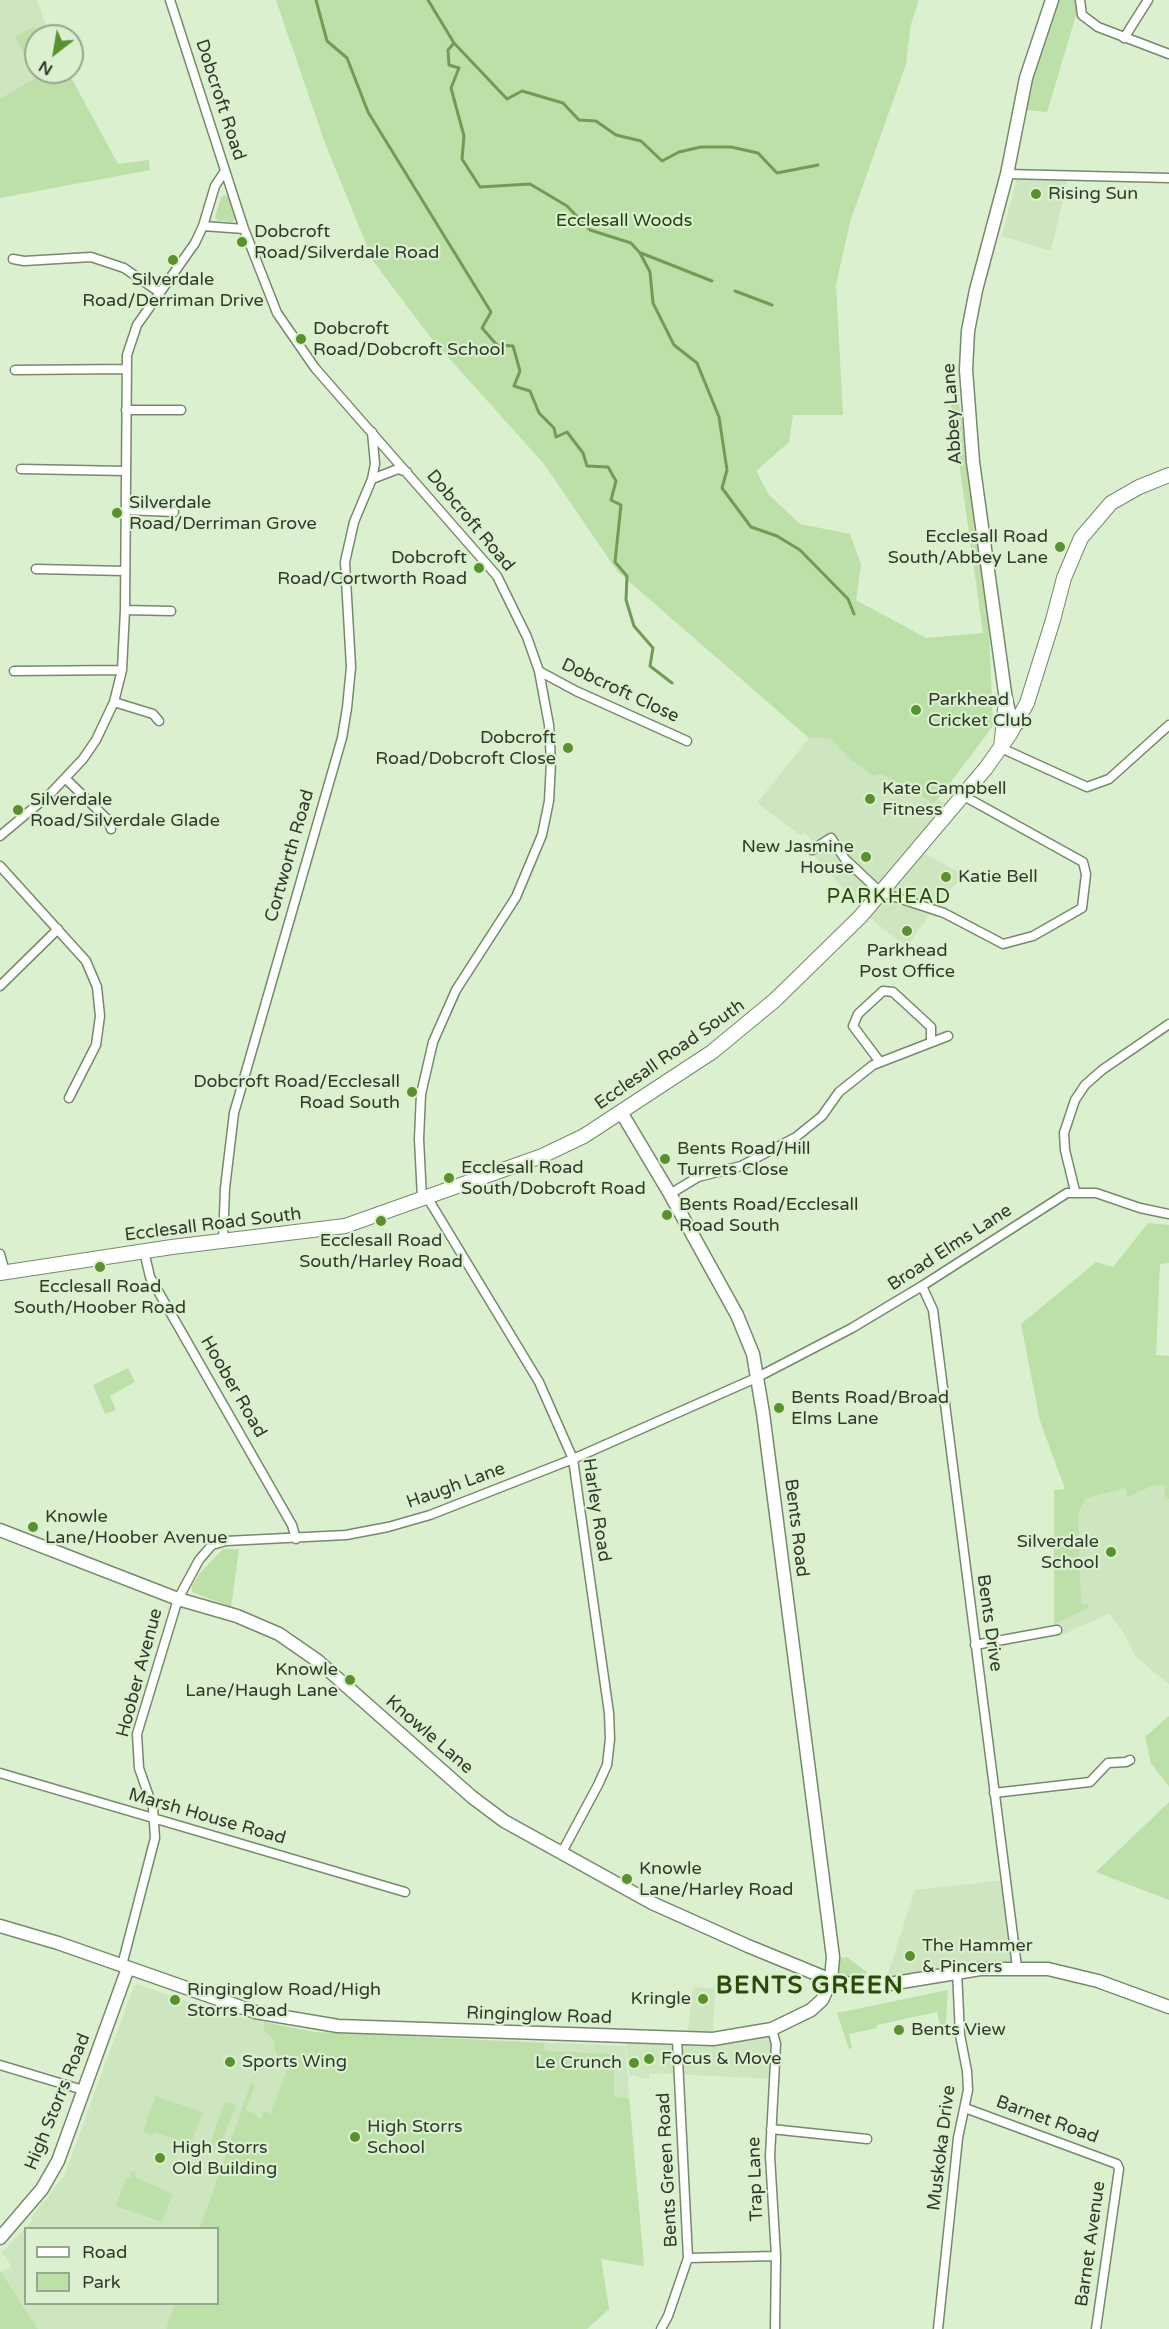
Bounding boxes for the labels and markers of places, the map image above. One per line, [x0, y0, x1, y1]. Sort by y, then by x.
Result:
place label: Rising Sun [1048, 183, 1138, 205]
marker: Rising Sun [1029, 187, 1043, 201]
place label: Dobcroft Road/Silverdale Road [254, 221, 439, 264]
marker: Dobcroft Road/Silverdale Road [235, 235, 249, 249]
marker: Silverdale Road/Derriman Drive [166, 253, 180, 267]
place label: Silverdale Road/Derriman Drive [82, 269, 264, 312]
place label: Dobcroft Road/Dobcroft School [313, 318, 505, 360]
marker: Dobcroft Road/Dobcroft School [294, 332, 308, 346]
place label: Silverdale Road/Derriman Grove [129, 492, 317, 534]
marker: Silverdale Road/Derriman Grove [110, 506, 124, 520]
place label: Ecclesall Road South/Abbey Lane [888, 526, 1048, 568]
marker: Ecclesall Road South/Abbey Lane [1053, 540, 1067, 554]
place label: Dobcroft Road/Cortworth Road [277, 547, 467, 590]
marker: Dobcroft Road/Cortworth Road [472, 561, 486, 575]
place label: Parkhead Cricket Club [928, 689, 1032, 732]
marker: Parkhead Cricket Club [909, 703, 923, 717]
place label: Dobcroft Road/Dobcroft Close [375, 727, 556, 770]
marker: Dobcroft Road/Dobcroft Close [561, 741, 575, 755]
place label: Kate Campbell Fitness [882, 778, 1007, 820]
place label: Silverdale Road/Silverdale Glade [30, 789, 220, 832]
marker: Kate Campbell Fitness [863, 792, 877, 806]
marker: Silverdale Road/Silverdale Glade [11, 803, 25, 817]
place label: New Jasmine House [741, 836, 854, 878]
marker: New Jasmine House [859, 850, 873, 864]
place label: Katie Bell [958, 866, 1038, 888]
marker: Katie Bell [939, 870, 953, 884]
marker: Parkhead Post Office [900, 924, 914, 938]
place label: Parkhead Post Office [859, 940, 955, 982]
place label: Dobcroft Road/Ecclesall Road South [193, 1071, 400, 1114]
marker: Dobcroft Road/Ecclesall Road South [405, 1085, 419, 1099]
place label: Bents Road/Hill Turrets Close [677, 1138, 811, 1180]
marker: Bents Road/Hill Turrets Close [658, 1152, 672, 1166]
place label: Ecclesall Road South/Dobcroft Road [461, 1157, 646, 1200]
marker: Ecclesall Road South/Dobcroft Road [442, 1171, 456, 1185]
place label: Bents Road/Ecclesall Road South [679, 1194, 858, 1236]
marker: Bents Road/Ecclesall Road South [660, 1208, 674, 1222]
marker: Ecclesall Road South/Harley Road [374, 1214, 388, 1228]
place label: Ecclesall Road South/Harley Road [299, 1230, 463, 1272]
marker: Ecclesall Road South/Hoober Road [93, 1260, 107, 1274]
place label: Ecclesall Road South/Hoober Road [14, 1276, 186, 1318]
place label: Bents Road/Broad Elms Lane [791, 1387, 949, 1430]
marker: Bents Road/Broad Elms Lane [772, 1401, 786, 1415]
place label: Knowle Lane/Hoober Avenue [45, 1506, 227, 1549]
marker: Knowle Lane/Hoober Avenue [26, 1520, 40, 1534]
place label: Silverdale School [1017, 1531, 1099, 1574]
marker: Silverdale School [1104, 1545, 1118, 1559]
place label: Knowle Lane/Haugh Lane [185, 1659, 338, 1702]
marker: Knowle Lane/Haugh Lane [343, 1673, 357, 1687]
place label: Knowle Lane/Harley Road [639, 1858, 793, 1900]
marker: Knowle Lane/Harley Road [620, 1872, 634, 1886]
place label: The Hammer & Pincers [922, 1935, 1033, 1978]
marker: The Hammer & Pincers [903, 1949, 917, 1963]
place label: Ringinglow Road/High Storrs Road [187, 1979, 381, 2022]
place label: Kringle [631, 1988, 691, 2010]
marker: Kringle [696, 1992, 710, 2006]
marker: Ringinglow Road/High Storrs Road [168, 1993, 182, 2007]
place label: Bents View [911, 2019, 1006, 2041]
marker: Bents View [892, 2023, 906, 2037]
place label: Focus & Move [661, 2048, 781, 2070]
place label: Sports Wing [242, 2051, 347, 2073]
place label: Le Crunch [535, 2052, 622, 2074]
marker: Focus & Move [642, 2052, 656, 2066]
marker: Sports Wing [223, 2055, 237, 2069]
marker: Le Crunch [627, 2056, 641, 2070]
place label: High Storrs School [367, 2116, 463, 2158]
marker: High Storrs School [348, 2130, 362, 2144]
place label: High Storrs Old Building [172, 2137, 277, 2180]
marker: High Storrs Old Building [153, 2151, 167, 2165]

